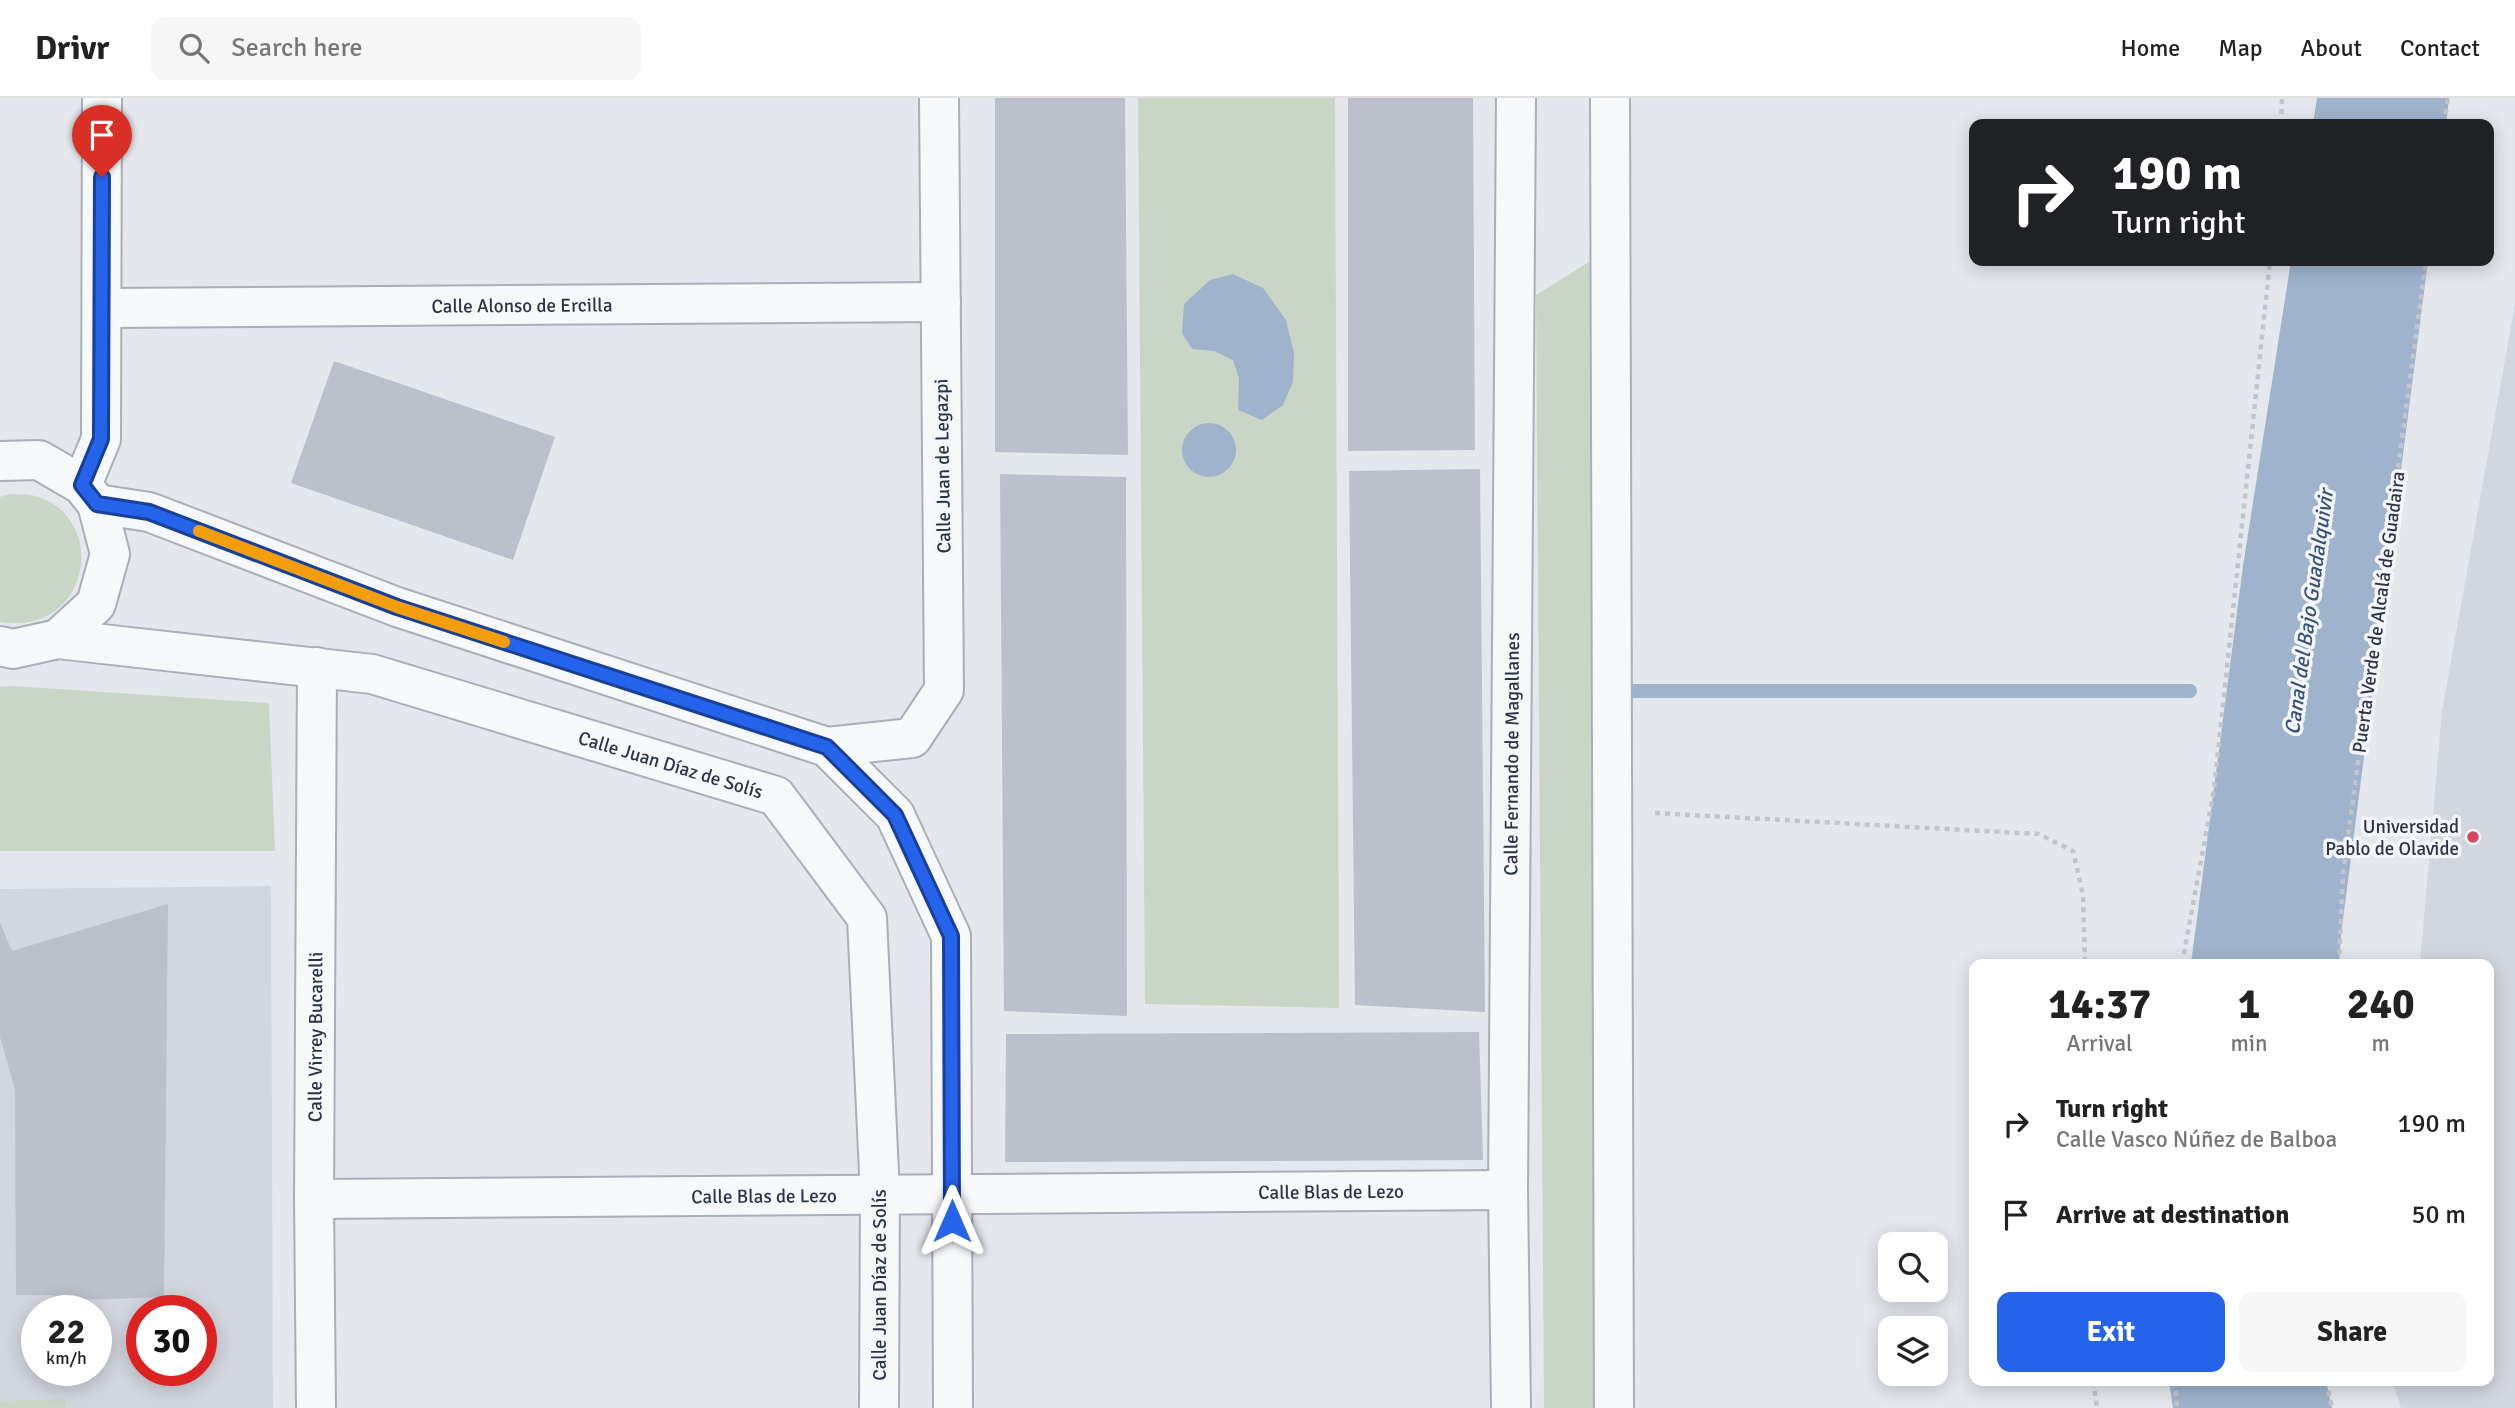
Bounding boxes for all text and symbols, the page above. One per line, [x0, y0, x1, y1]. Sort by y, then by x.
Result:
search box [151, 17, 641, 80]
text: Drivr [35, 28, 109, 69]
icon: search [175, 29, 213, 67]
text: Search here [231, 32, 362, 64]
text: Home [2120, 33, 2180, 63]
text: Map [2218, 33, 2263, 63]
text: About [2301, 33, 2362, 63]
text: Contact [2400, 33, 2480, 63]
pin [72, 105, 132, 177]
icon: arrive [83, 116, 121, 154]
text: 190 m [2112, 143, 2242, 203]
icon: right [1997, 147, 2088, 238]
text: Turn right [2112, 203, 2245, 242]
street label: Calle Alonso de Ercilla [431, 293, 613, 319]
street label: Calle Juan de Legazpi [929, 378, 957, 553]
street label: Puerta Verde de Alcalá de Guadaira [2347, 470, 2411, 755]
water label: Canal del Bajo Guadalquivir [2279, 484, 2340, 736]
street label: Calle Fernando de Magallanes [1499, 632, 1525, 876]
street label: Calle Juan Díaz de Solís [575, 726, 766, 804]
place label: Universidad Pablo de Olavide [2325, 815, 2459, 861]
marker: Universidad Pablo de Olavide [2465, 829, 2481, 845]
street label: Calle Virrey Bucarelli [303, 952, 328, 1122]
text: 14:37 [2048, 979, 2151, 1030]
text: 1 [2238, 979, 2260, 1030]
text: 240 [2347, 979, 2415, 1030]
text: Arrival [2067, 1029, 2133, 1058]
text: min [2230, 1029, 2268, 1058]
text: m [2372, 1029, 2390, 1058]
text: Turn right [2056, 1093, 2168, 1125]
icon: right [1997, 1105, 2035, 1143]
text: 190 m [2397, 1108, 2466, 1140]
text: Calle Vasco Núñez de Balboa [2056, 1125, 2337, 1154]
street label: Calle Blas de Lezo [1258, 1180, 1404, 1205]
street label: Calle Blas de Lezo [691, 1184, 837, 1209]
position arrow [915, 1184, 989, 1258]
street label: Calle Juan Díaz de Solís [868, 1189, 892, 1381]
icon: arrive [1997, 1196, 2035, 1234]
text: Arrive at destination [2056, 1199, 2289, 1231]
text: 50 m [2411, 1199, 2466, 1231]
map controls [1878, 1232, 1948, 1386]
button: search [1878, 1232, 1948, 1302]
button: Exit [1997, 1292, 2225, 1372]
button: Share [2239, 1292, 2466, 1372]
speed limit sign: 30 [126, 1295, 217, 1386]
text: 22 [48, 1310, 85, 1353]
button: layers [1878, 1316, 1948, 1386]
text: km/h [46, 1347, 87, 1369]

